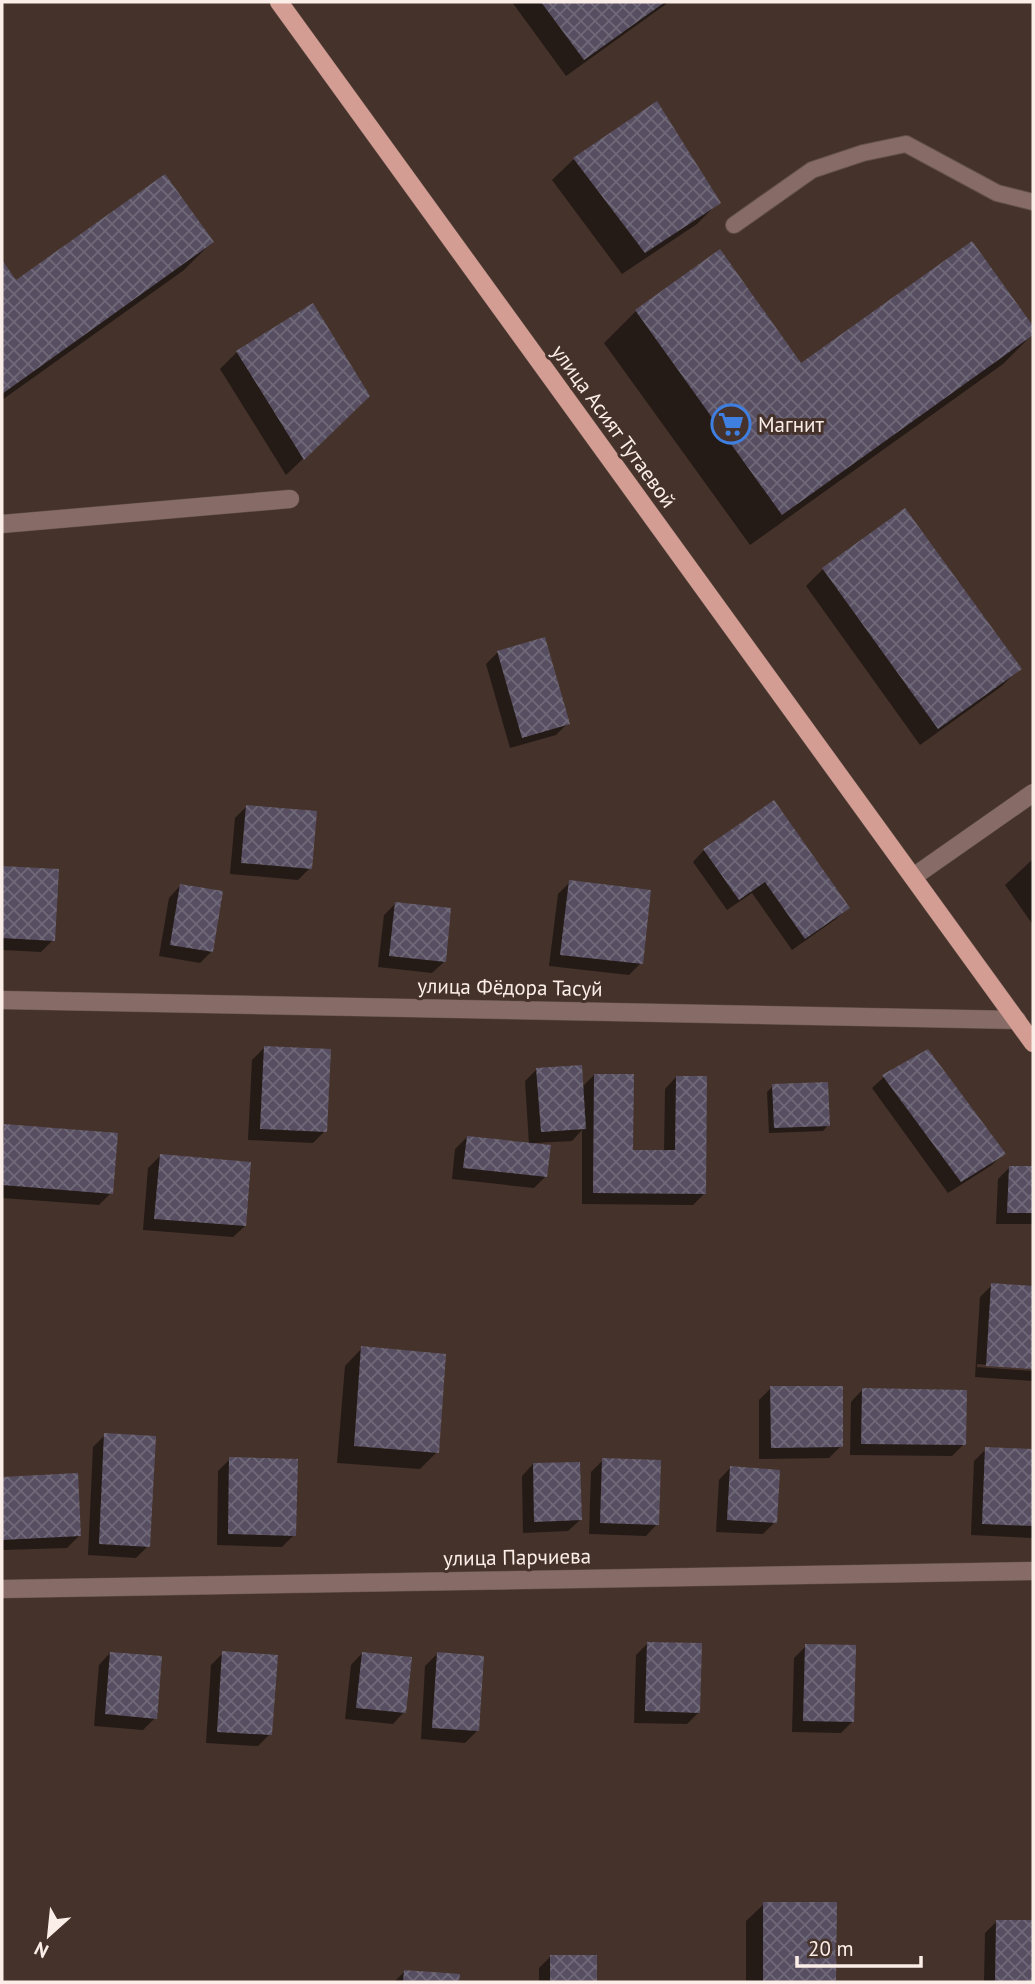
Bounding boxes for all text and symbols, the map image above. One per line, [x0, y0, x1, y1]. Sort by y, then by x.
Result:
street label: улица Асият Тутаевой [546, 339, 682, 513]
supermarket icon: Магнит [710, 403, 752, 445]
place label: Магнит [758, 411, 825, 438]
street label: улица Фёдора Тасуй [417, 972, 603, 1002]
street label: улица Парчиева [443, 1542, 591, 1572]
north arrow [14, 1900, 84, 1970]
scale bar [797, 1924, 921, 1968]
text: 20 m [808, 1935, 854, 1962]
text: N [30, 1937, 52, 1964]

